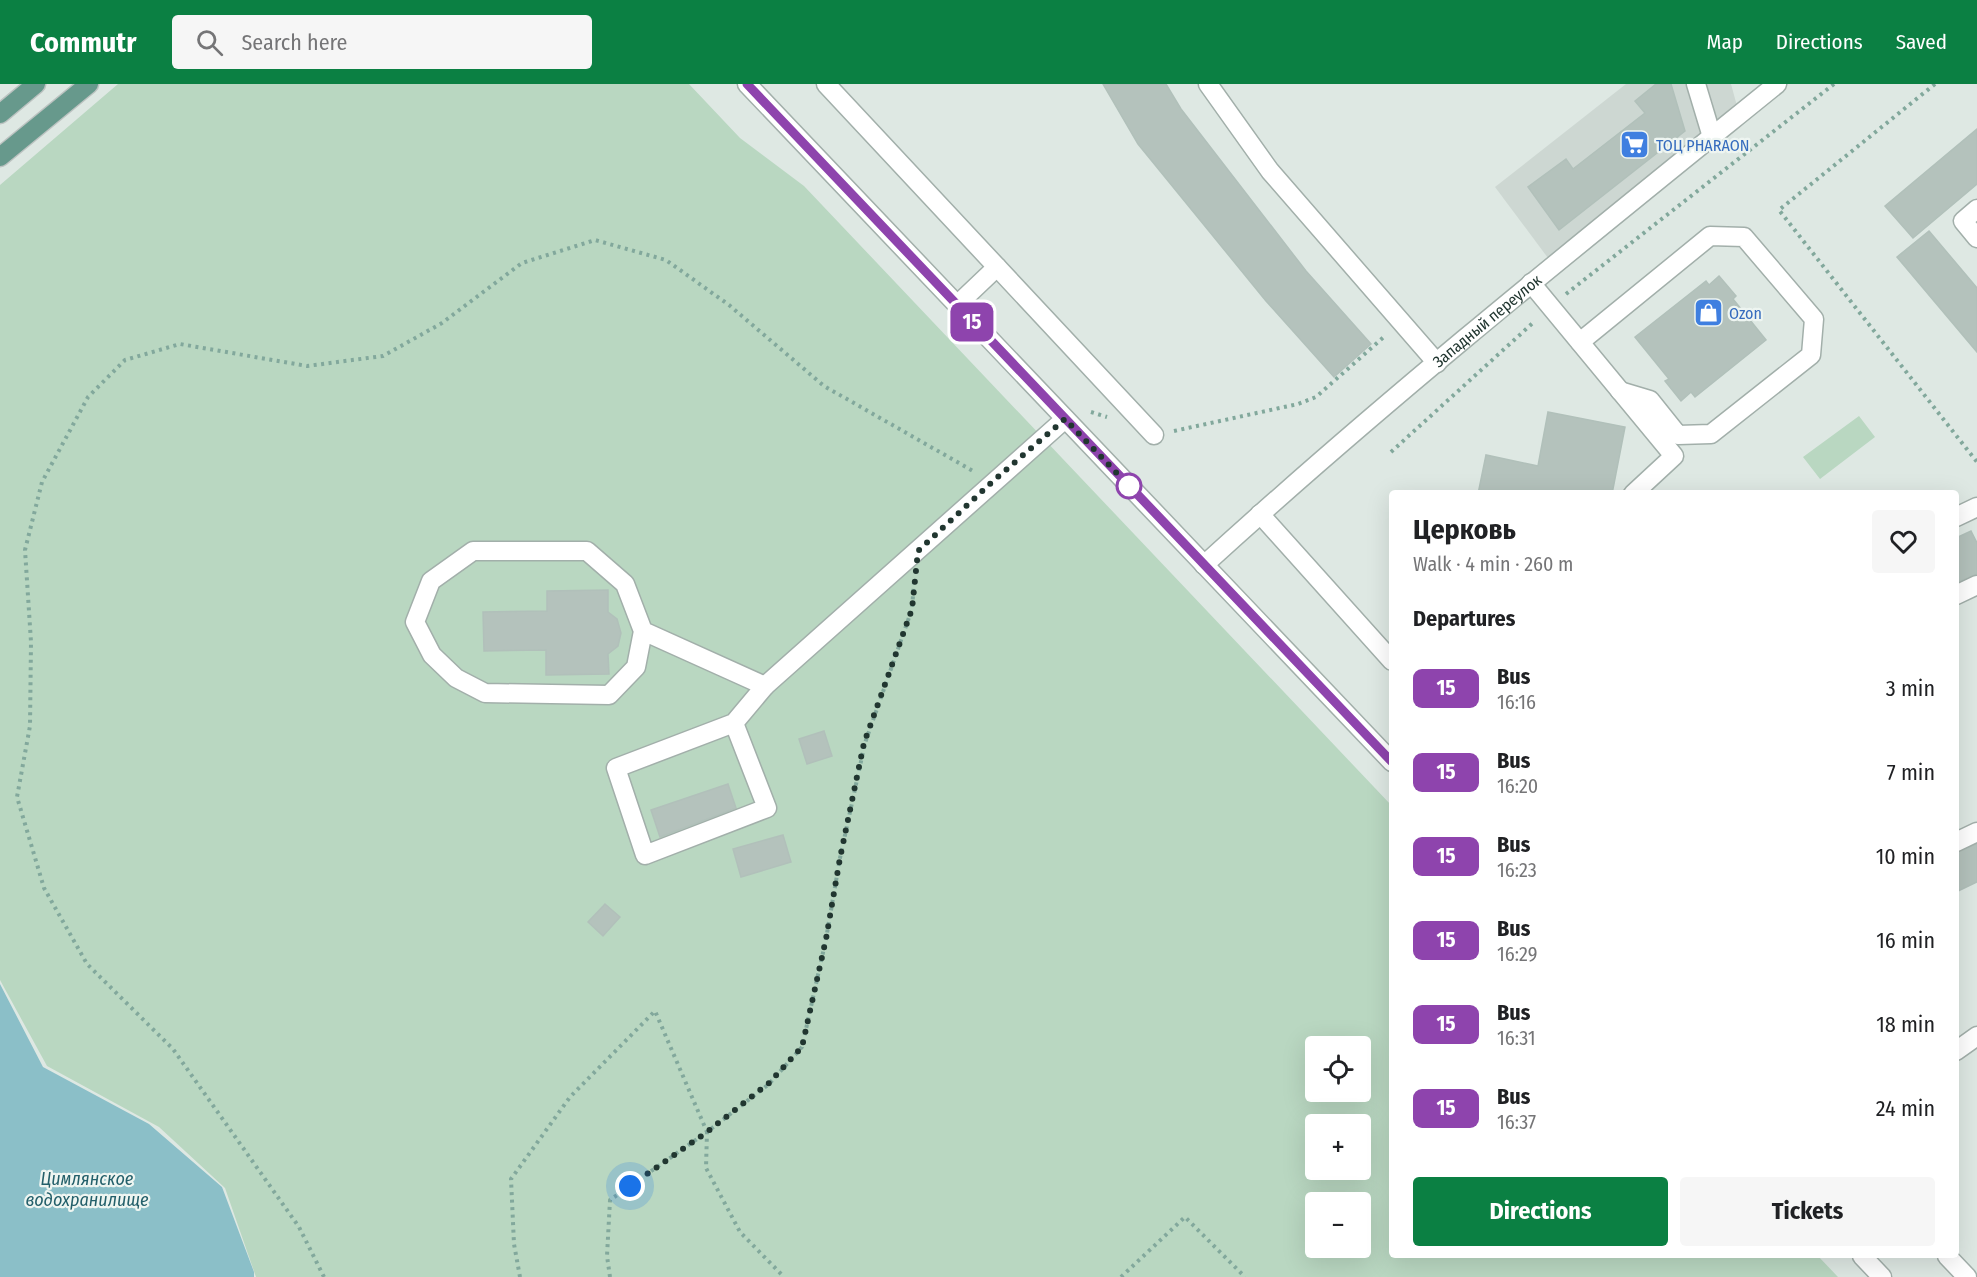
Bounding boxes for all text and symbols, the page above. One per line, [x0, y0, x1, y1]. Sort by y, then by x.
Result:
search box [172, 15, 592, 69]
text: Commutr [30, 26, 136, 59]
icon: search [193, 26, 226, 59]
text: Search here [241, 29, 347, 56]
text: Map [1706, 29, 1743, 55]
text: Directions [1776, 29, 1863, 55]
text: Saved [1896, 29, 1947, 55]
supermarket icon: ТОЦ PHARAON [1619, 129, 1651, 161]
place label: ТОЦ PHARAON [1656, 136, 1750, 155]
street label: Западный переулок [1429, 270, 1546, 371]
shop icon: Ozon [1692, 297, 1724, 329]
line badge: 15 [945, 302, 999, 342]
place label: Ozon [1729, 304, 1762, 323]
text: 15 [962, 309, 982, 335]
unlabelled marker [1116, 473, 1142, 499]
button: heart [1872, 510, 1935, 573]
text: Церковь [1413, 513, 1516, 546]
text: Walk · 4 min · 260 m [1413, 552, 1573, 576]
text: Departures [1413, 605, 1515, 632]
text: Bus [1497, 663, 1530, 690]
text: 15 [1436, 675, 1456, 701]
text: 3 min [1886, 675, 1935, 702]
text: 16:16 [1497, 690, 1536, 714]
text: Bus [1497, 747, 1530, 774]
text: 15 [1436, 759, 1456, 785]
text: 7 min [1887, 759, 1935, 786]
text: 16:20 [1497, 774, 1538, 798]
text: Bus [1497, 831, 1530, 858]
text: 15 [1436, 843, 1456, 869]
text: 10 min [1876, 843, 1935, 870]
text: 16:23 [1497, 858, 1537, 882]
text: Bus [1497, 915, 1530, 942]
text: 15 [1436, 927, 1456, 953]
text: 16 min [1876, 927, 1935, 954]
text: 16:29 [1497, 942, 1537, 966]
text: Bus [1497, 999, 1530, 1026]
text: 15 [1436, 1011, 1456, 1037]
text: 18 min [1876, 1011, 1935, 1038]
text: 16:31 [1497, 1026, 1535, 1050]
map controls [1305, 1036, 1371, 1258]
button: locate [1305, 1036, 1371, 1102]
text: Bus [1497, 1083, 1530, 1110]
text: 15 [1436, 1095, 1456, 1121]
text: 24 min [1876, 1095, 1935, 1122]
text: 16:37 [1497, 1110, 1536, 1134]
button: + [1305, 1114, 1371, 1180]
water label: Цимлянское водохранилище [26, 1168, 149, 1211]
your location [615, 1171, 645, 1201]
button: Directions [1413, 1177, 1668, 1246]
button: Tickets [1680, 1177, 1935, 1246]
button: − [1305, 1192, 1371, 1258]

